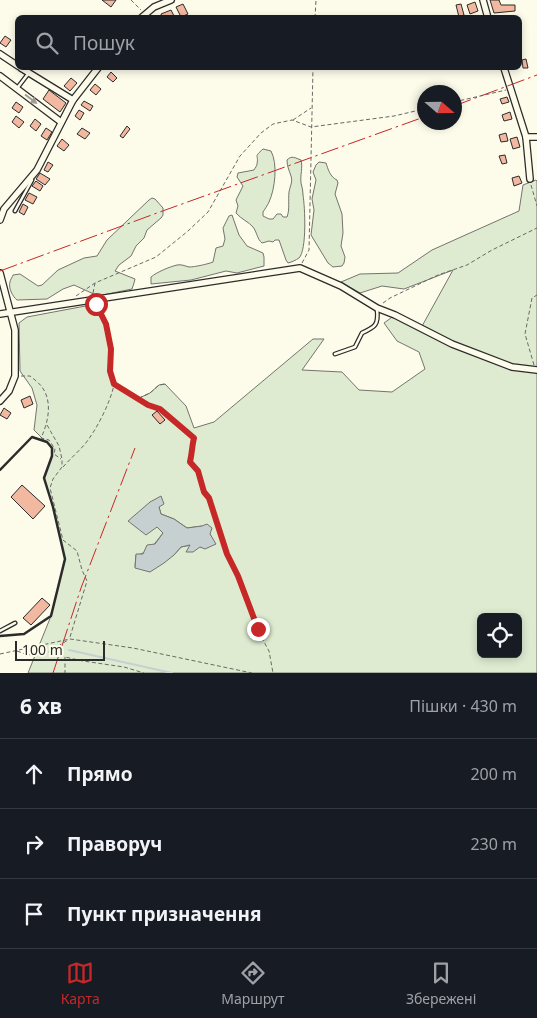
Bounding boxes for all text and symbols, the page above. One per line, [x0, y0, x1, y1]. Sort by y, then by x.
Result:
search box [15, 15, 522, 70]
icon: search [33, 29, 61, 57]
text: Пошук [73, 30, 135, 56]
north arrow [417, 85, 462, 130]
one-way arrow [24, 94, 38, 104]
route start [85, 293, 108, 316]
map controls [477, 613, 522, 658]
button: locate [477, 613, 522, 658]
route end [247, 618, 270, 641]
scale bar [15, 638, 105, 661]
text: 100 m [22, 640, 63, 659]
text: 6 хв [20, 692, 62, 720]
text: Пішки · 430 m [409, 695, 517, 717]
icon: ahead [20, 760, 48, 788]
text: Прямо [67, 761, 133, 787]
text: 200 m [470, 763, 517, 785]
icon: right [20, 830, 48, 858]
text: Праворуч [67, 831, 162, 857]
text: 230 m [470, 833, 517, 855]
icon: arrive [20, 900, 48, 928]
text: Пункт призначення [67, 901, 261, 927]
tab: Карта [61, 959, 100, 1008]
tab: Маршрут [221, 959, 284, 1008]
tab: Збережені [406, 959, 476, 1008]

